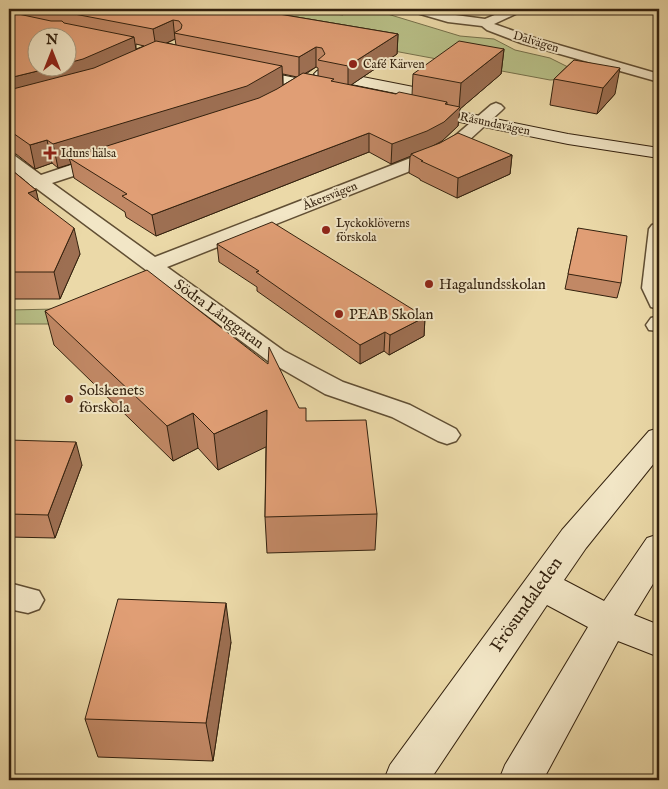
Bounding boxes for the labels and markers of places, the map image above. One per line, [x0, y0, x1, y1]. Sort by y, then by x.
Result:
place label: Café Kärven [363, 57, 425, 72]
marker: Café Kärven [347, 58, 359, 70]
marker: Iduns hälsa [43, 146, 57, 160]
place label: Iduns hälsa [61, 146, 117, 161]
place label: Lyckoklöverns förskola [336, 216, 410, 245]
marker: Lyckoklöverns förskola [320, 224, 332, 236]
place label: Hagalundsskolan [439, 275, 546, 294]
marker: Hagalundsskolan [423, 278, 435, 290]
place label: PEAB Skolan [349, 305, 434, 324]
marker: PEAB Skolan [333, 308, 345, 320]
place label: Solskenets förskola [79, 381, 144, 417]
marker: Solskenets förskola [63, 393, 75, 405]

